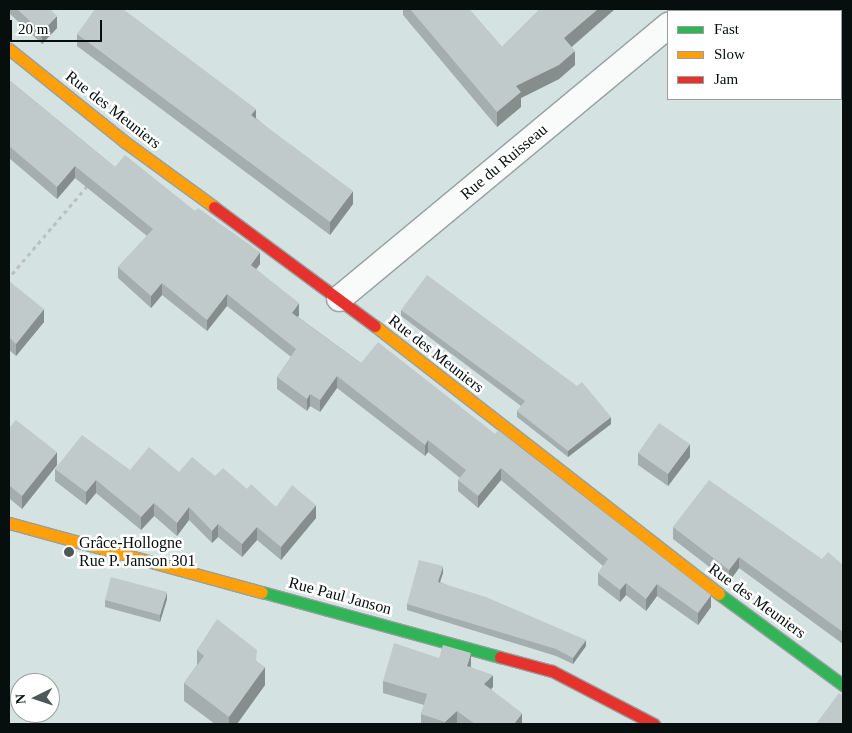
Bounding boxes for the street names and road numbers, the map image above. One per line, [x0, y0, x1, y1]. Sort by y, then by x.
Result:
street label: Rue des Meuniers [62, 67, 164, 153]
street label: Rue du Ruisseau [457, 120, 551, 204]
street label: Rue des Meuniers [385, 311, 487, 397]
street label: Rue des Meuniers [705, 559, 809, 643]
street label: Rue Paul Janson [286, 573, 394, 619]

